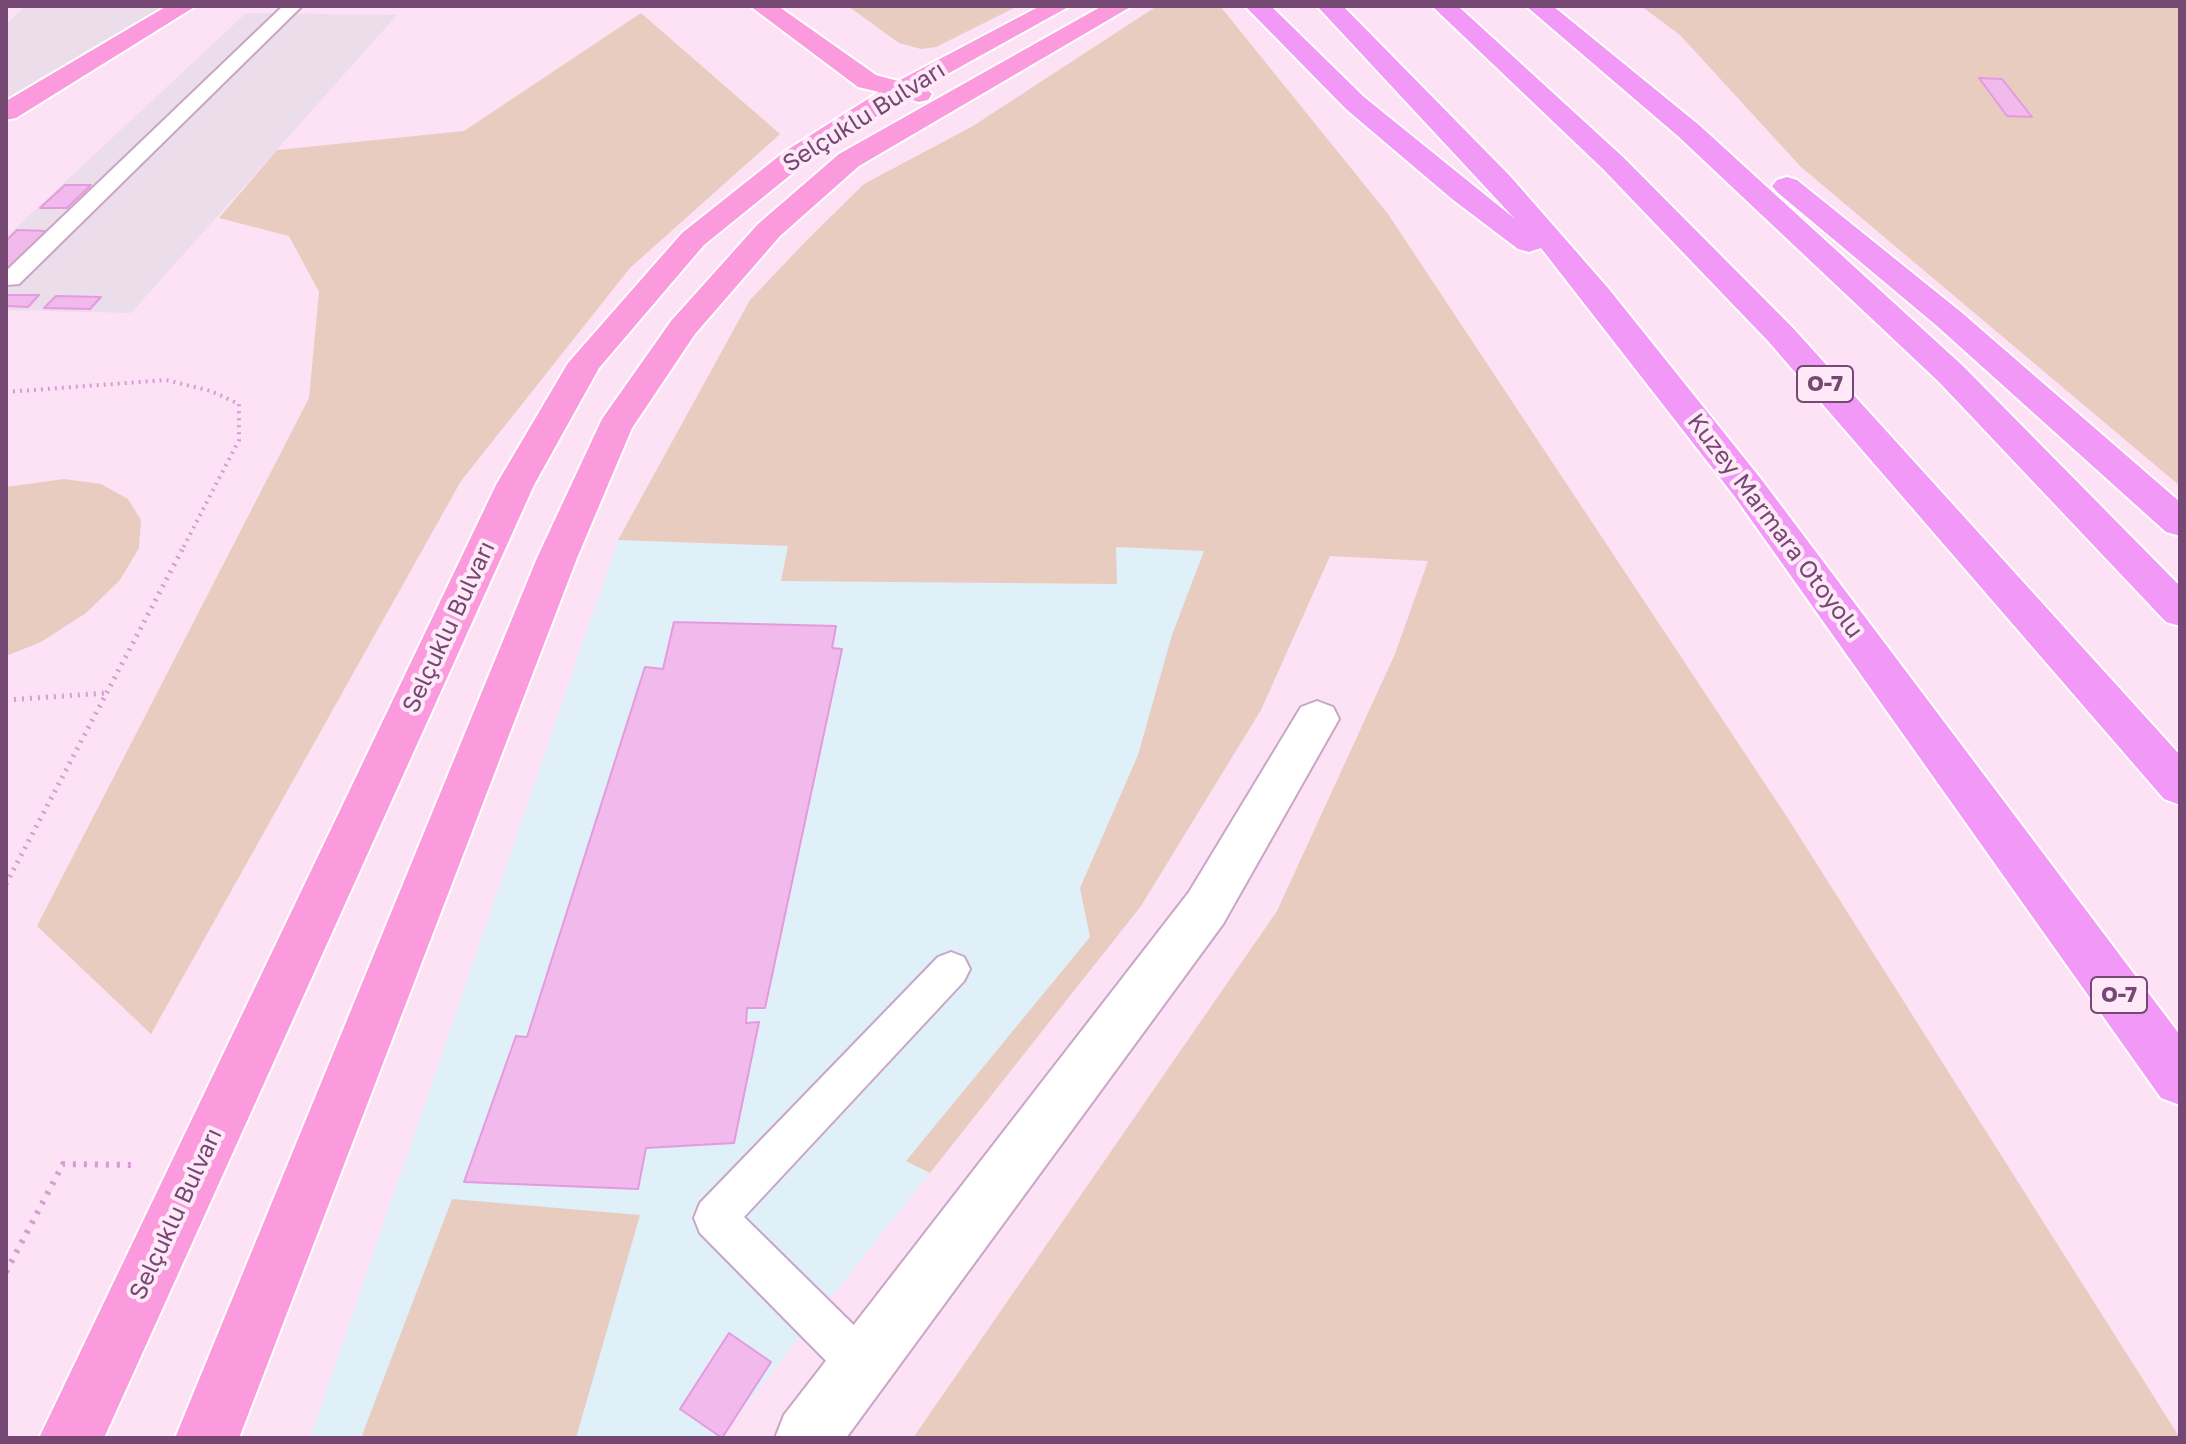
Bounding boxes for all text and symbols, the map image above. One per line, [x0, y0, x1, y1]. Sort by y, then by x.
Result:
street label: Selçuklu Bulvarı [778, 56, 950, 178]
road number: O-7 [1797, 366, 1853, 402]
street label: Kuzey Marmara Otoyolu [1681, 408, 1869, 644]
street label: Selçuklu Bulvarı [397, 537, 501, 717]
road number: O-7 [2091, 977, 2147, 1013]
street label: Selçuklu Bulvarı [124, 1124, 228, 1304]

